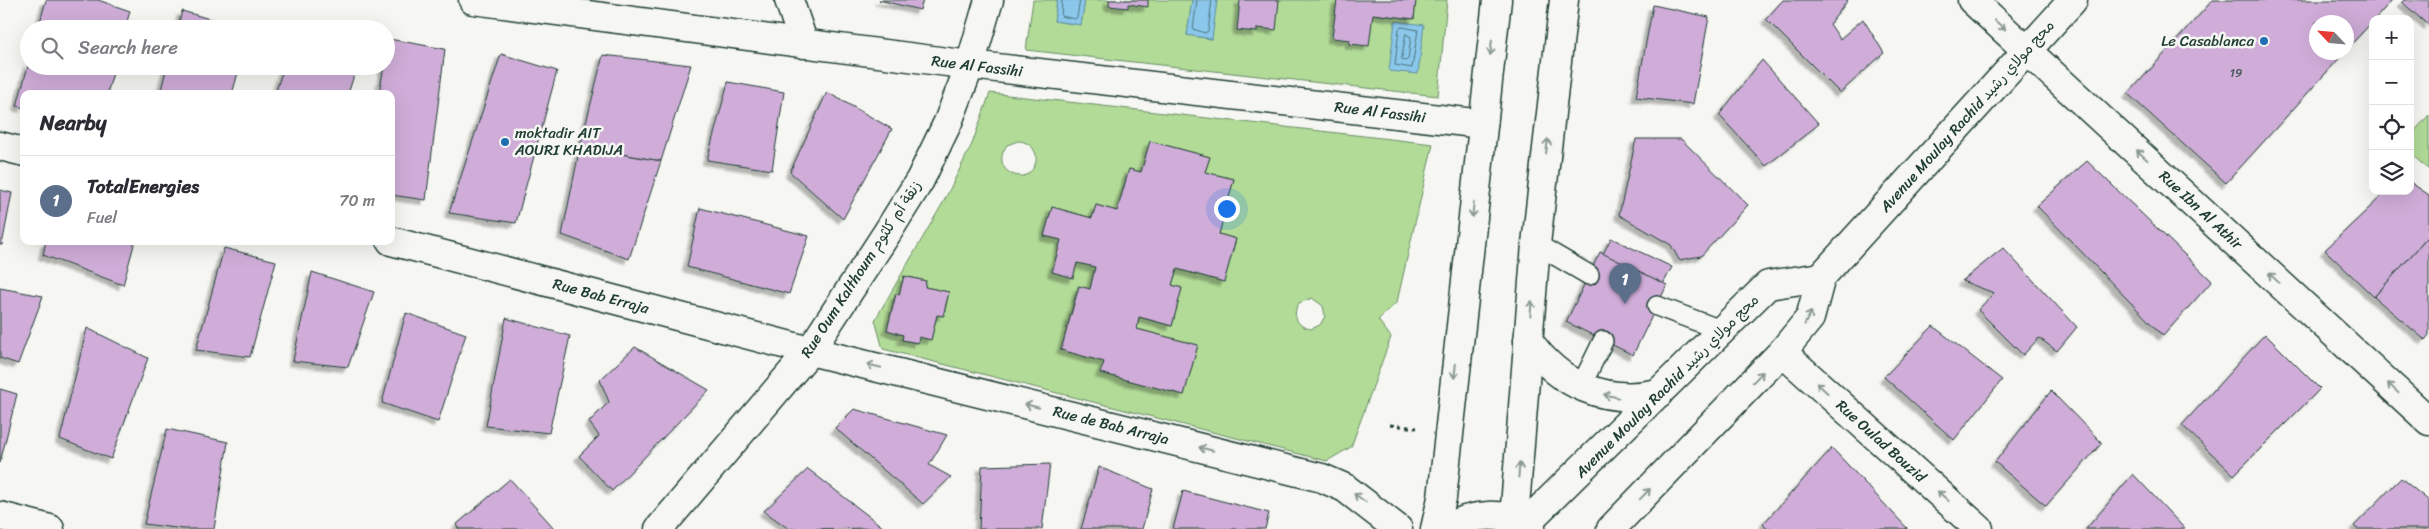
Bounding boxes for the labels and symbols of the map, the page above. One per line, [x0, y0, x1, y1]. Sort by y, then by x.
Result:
street label: Avenue Moulay Rachid محج مولاي رشيد [1872, 14, 2061, 219]
north arrow [2309, 15, 2354, 60]
one-way arrow [1993, 19, 2006, 30]
place label: Le Casablanca [2161, 28, 2254, 54]
marker: Le Casablanca [2258, 35, 2270, 47]
one-way arrow [1486, 40, 1496, 56]
street label: Rue Al Fassihi [930, 48, 1025, 85]
house number: 19 [2230, 62, 2242, 84]
street label: Rue Al Fassihi [1333, 94, 1428, 131]
place label: moktadir AIT AOURI KHADIJA [514, 120, 623, 163]
marker: moktadir AIT AOURI KHADIJA [499, 136, 511, 148]
one-way arrow [1542, 139, 1552, 155]
one-way arrow [2136, 149, 2149, 161]
street label: Rue Ibn Al Athir [2153, 164, 2250, 257]
street label: Rue Oum Kalthoum زنقة أم كلثوم [794, 175, 928, 363]
your location [1214, 196, 1240, 222]
one-way arrow [1468, 202, 1478, 218]
pin: 1 [1609, 263, 1641, 304]
street label: Rue Bab Erraja [550, 271, 652, 321]
one-way arrow [2268, 272, 2281, 284]
street label: Avenue Moulay Rachid محج مولاي رشيد [1568, 288, 1765, 485]
one-way arrow [1526, 300, 1536, 316]
one-way arrow [1803, 311, 1813, 326]
one-way arrow [866, 361, 882, 371]
one-way arrow [1450, 363, 1460, 379]
one-way arrow [1752, 371, 1764, 383]
one-way arrow [1815, 382, 1828, 394]
one-way arrow [2387, 382, 2400, 394]
one-way arrow [1603, 390, 1619, 400]
street label: Rue Oulad Bouzid [1830, 393, 1933, 490]
street label: Rue de Bab Arraja [1050, 398, 1172, 452]
one-way arrow [1024, 401, 1040, 410]
one-way arrow [1199, 444, 1215, 453]
one-way arrow [1514, 462, 1523, 478]
one-way arrow [1638, 488, 1650, 500]
one-way arrow [1936, 491, 1949, 502]
one-way arrow [1353, 493, 1367, 503]

